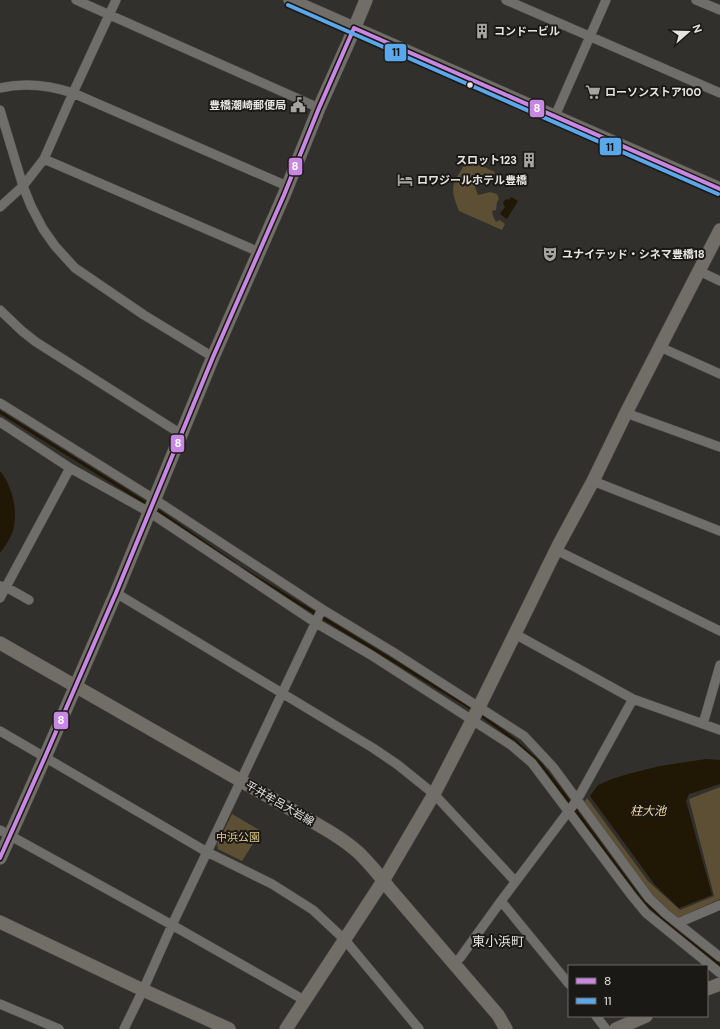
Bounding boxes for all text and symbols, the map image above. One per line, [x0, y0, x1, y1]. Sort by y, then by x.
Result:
north arrow [668, 12, 708, 52]
building icon: コンドービル [473, 22, 491, 40]
text: N [689, 22, 705, 35]
place label: コンドービル [494, 24, 560, 38]
line badge: 11 [384, 43, 407, 62]
text: 11 [392, 45, 400, 59]
unlabelled marker [465, 80, 475, 90]
supermarket icon: ローソンストア100 [584, 83, 602, 101]
place label: ローソンストア100 [605, 85, 702, 99]
public building icon: 豊橋潮崎郵便局 [289, 96, 307, 114]
place label: 豊橋潮崎郵便局 [209, 98, 286, 112]
line badge: 8 [529, 99, 545, 118]
text: 8 [534, 101, 541, 115]
line badge: 11 [599, 137, 622, 156]
text: 11 [606, 140, 614, 154]
building icon: スロット123 [520, 151, 538, 169]
place label: スロット123 [456, 153, 517, 167]
line badge: 8 [288, 157, 303, 176]
text: 8 [292, 159, 299, 173]
hotel icon: ロワジールホテル豊橋 [396, 171, 414, 189]
place label: ロワジールホテル豊橋 [417, 173, 527, 187]
theatre icon: ユナイテッド・シネマ豊橋18 [541, 245, 559, 263]
place label: ユナイテッド・シネマ豊橋18 [562, 247, 705, 261]
line badge: 8 [170, 434, 185, 453]
text: 8 [175, 436, 182, 450]
line badge: 8 [53, 711, 69, 730]
text: 8 [58, 713, 65, 727]
street label: 平井牟呂大岩線 [243, 778, 317, 828]
water label: 柱大池 [630, 803, 667, 819]
park label: 中浜公園 [216, 830, 260, 844]
district label: 東小浜町 [472, 933, 524, 950]
legend [568, 965, 708, 1017]
text: 8 [604, 973, 611, 989]
text: 11 [604, 993, 612, 1009]

